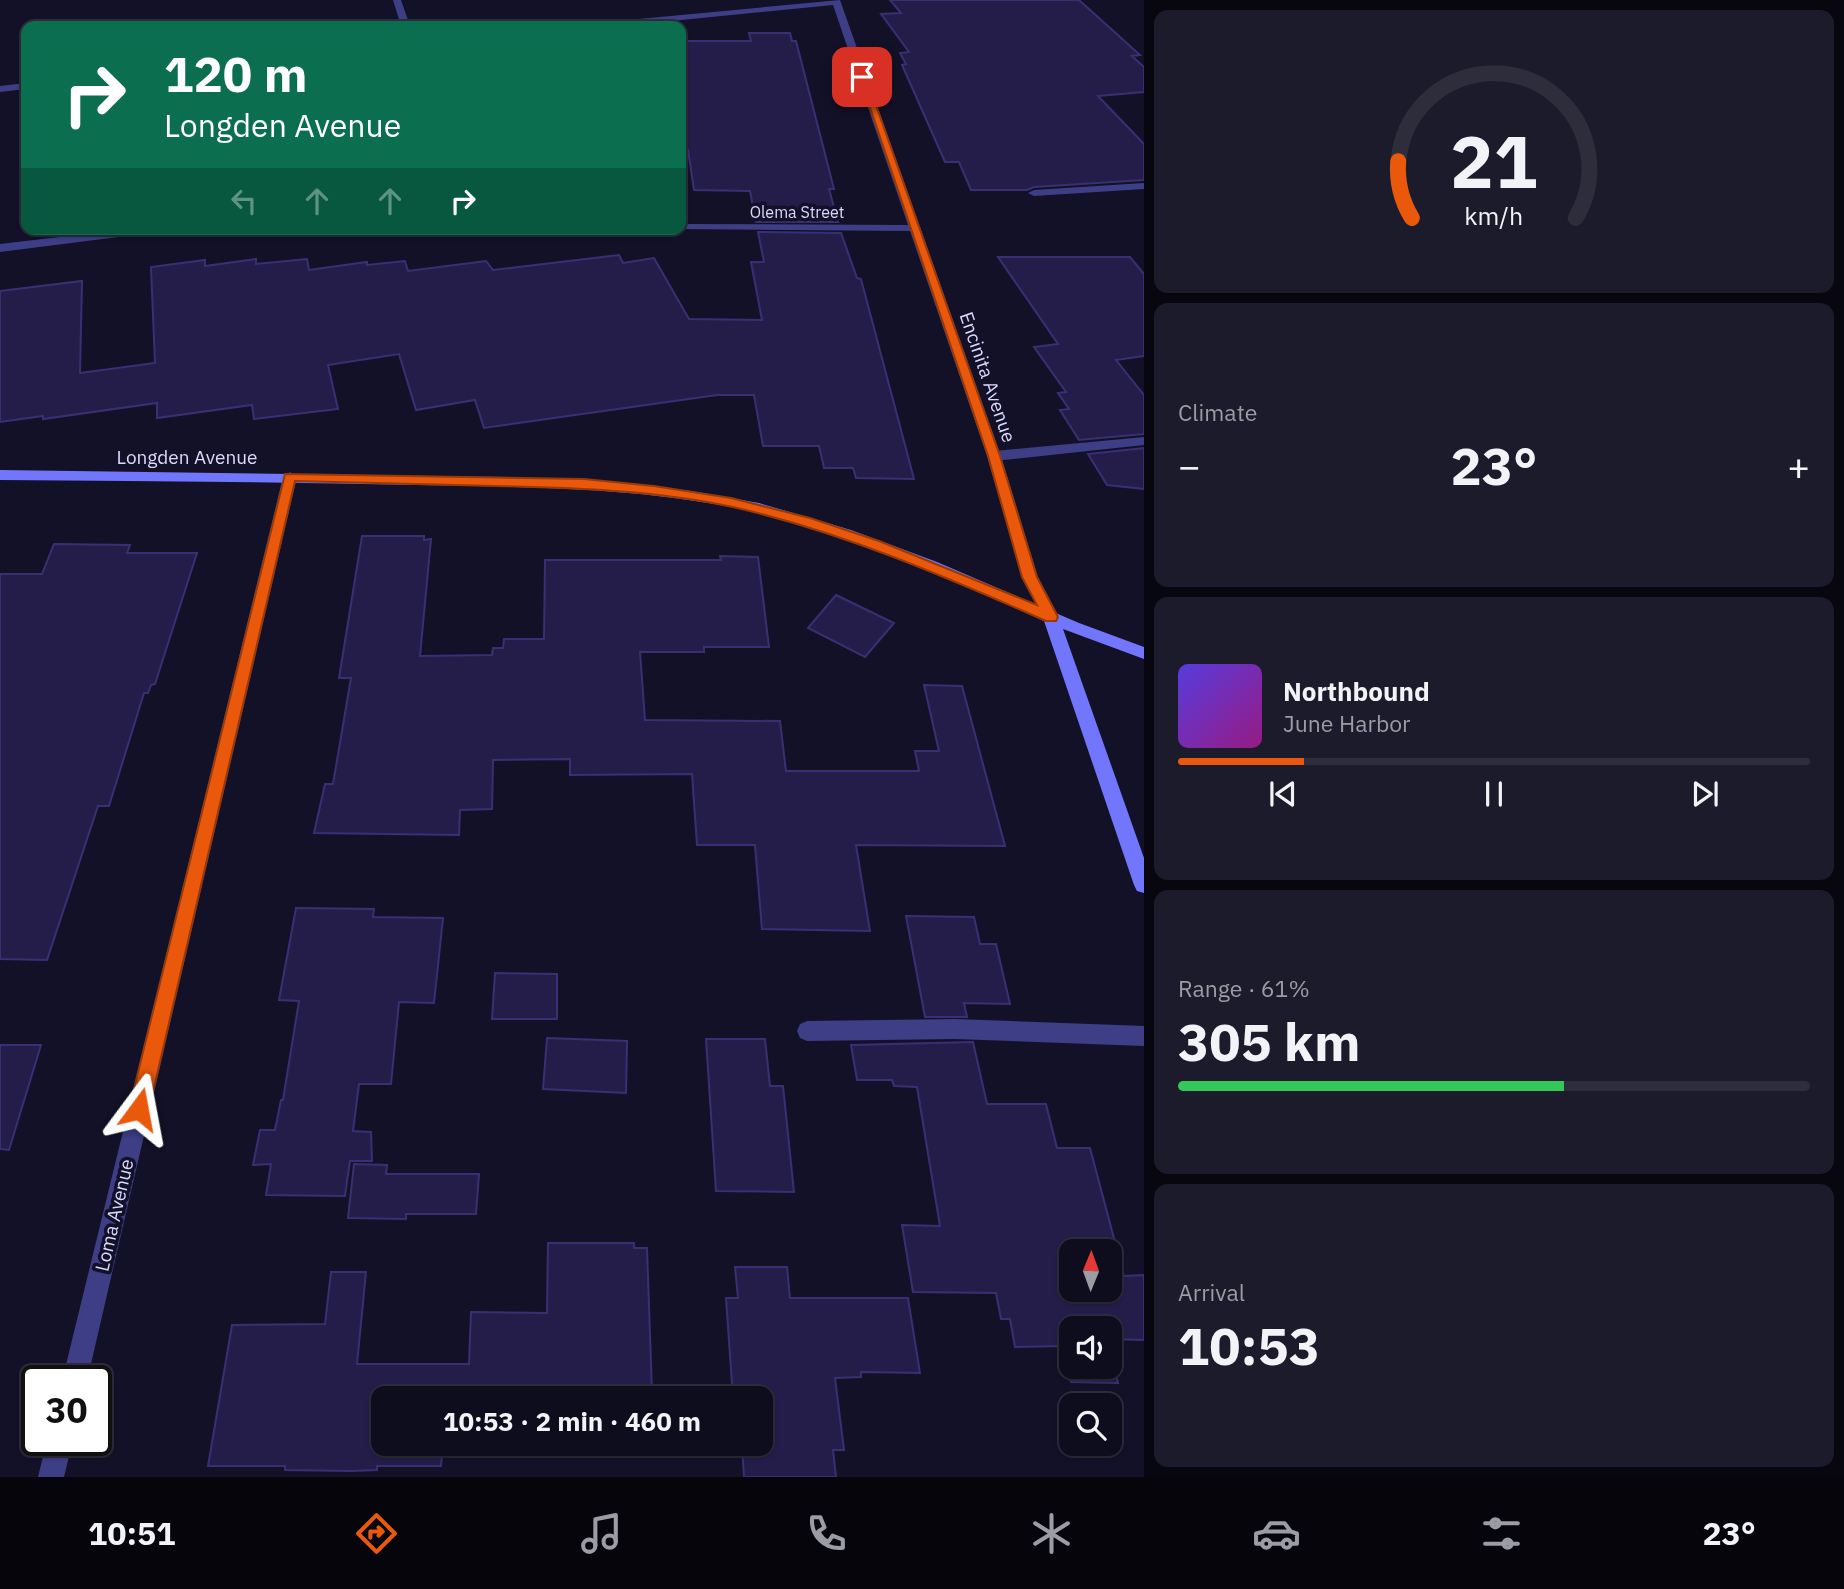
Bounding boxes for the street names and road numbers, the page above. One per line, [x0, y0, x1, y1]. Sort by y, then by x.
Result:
street label: Olema Street [750, 202, 844, 222]
street label: Encinita Avenue [954, 309, 1022, 445]
street label: Longden Avenue [117, 445, 257, 469]
street label: Loma Avenue [89, 1156, 139, 1274]

